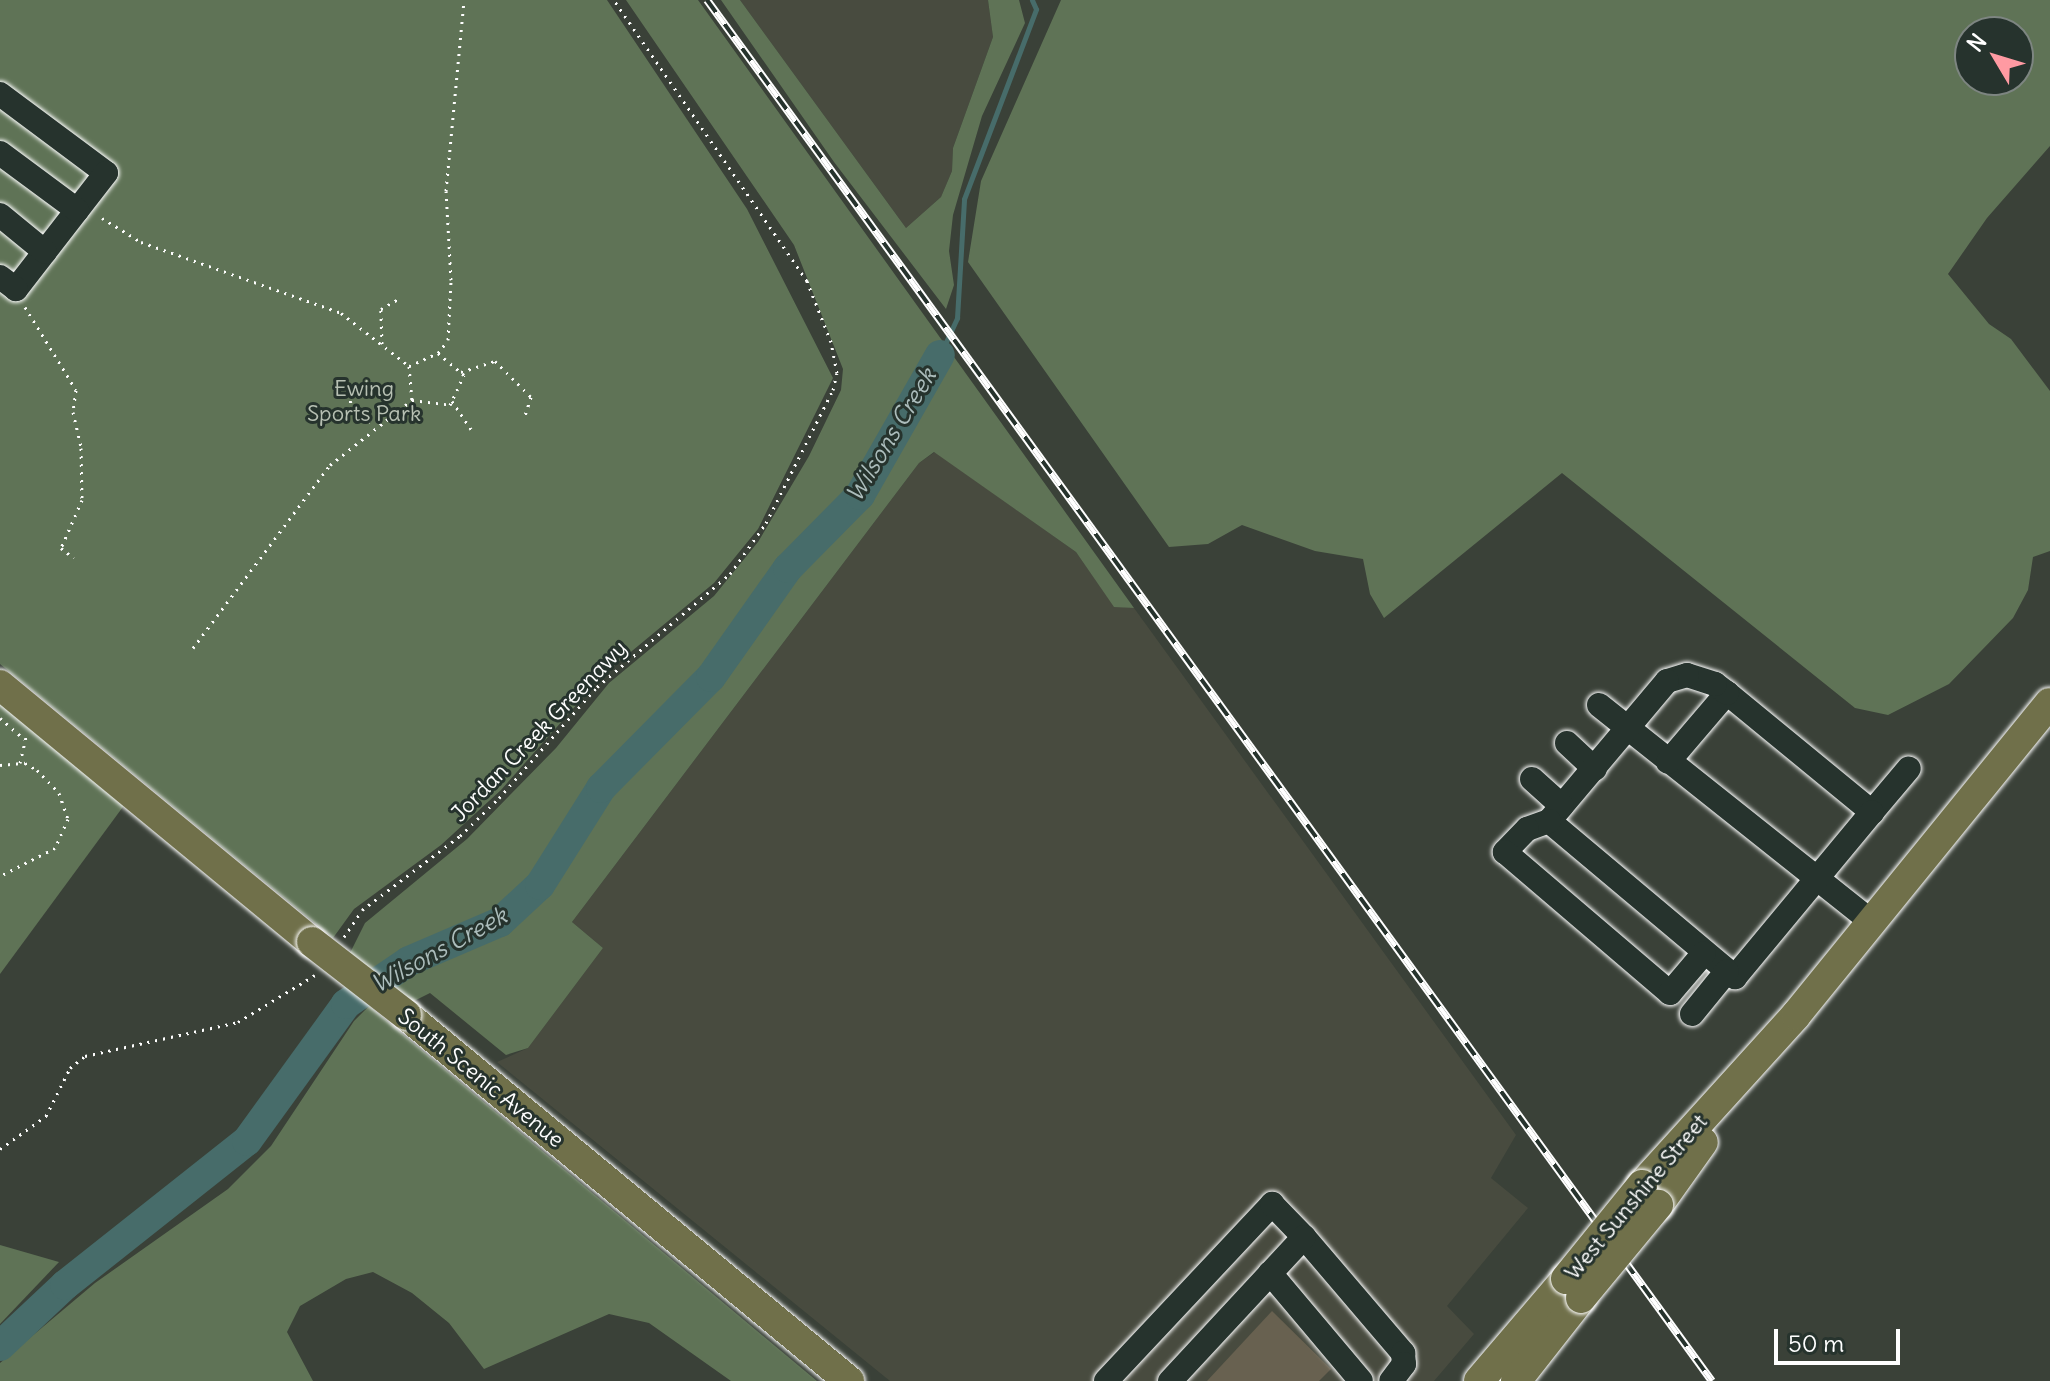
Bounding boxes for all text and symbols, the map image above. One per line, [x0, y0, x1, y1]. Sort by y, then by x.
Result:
north arrow [1954, 16, 2034, 96]
text: N [1961, 28, 1992, 57]
water label: Wilsons Creek [840, 363, 942, 507]
park label: Ewing Sports Park [307, 375, 421, 426]
street label: Jordan Creek Greenawy [446, 635, 632, 827]
water label: Wilsons Creek [366, 901, 512, 999]
street label: South Scenic Avenue [393, 1003, 569, 1153]
street label: West Sunshine Street [1559, 1109, 1713, 1285]
scale bar [1778, 1313, 1904, 1363]
text: 50 m [1788, 1328, 1844, 1358]

